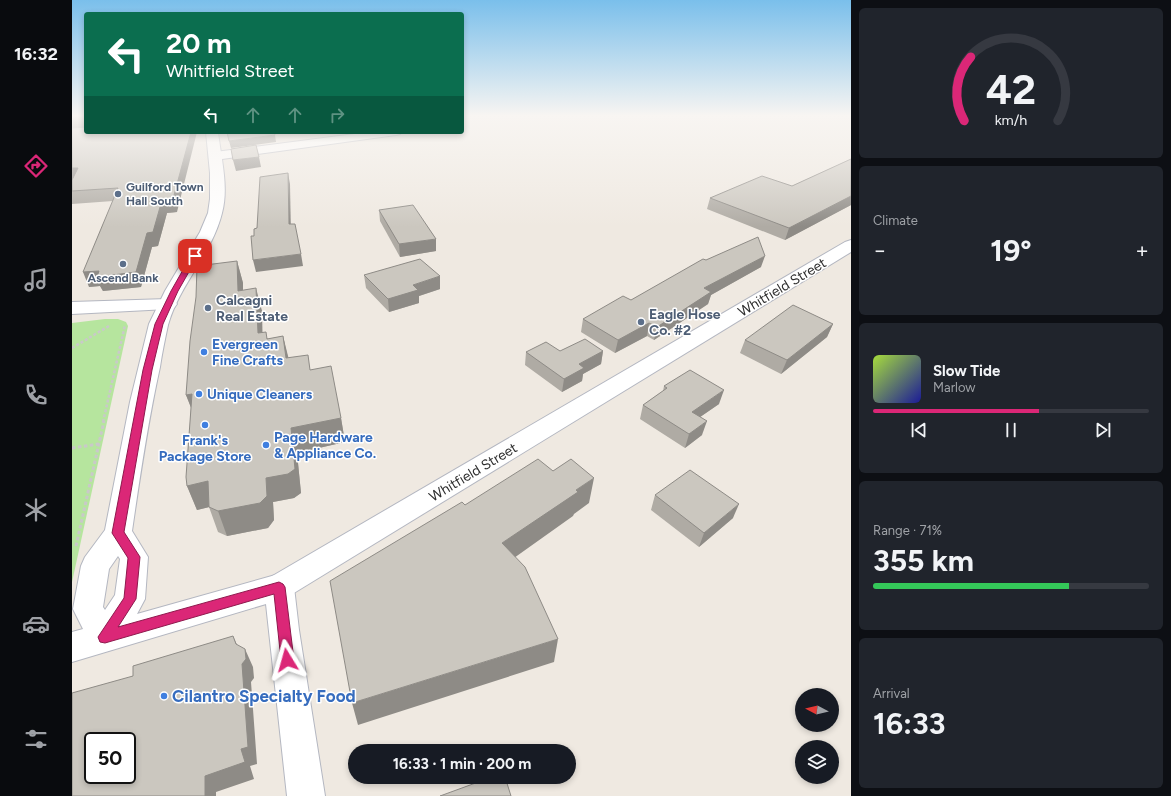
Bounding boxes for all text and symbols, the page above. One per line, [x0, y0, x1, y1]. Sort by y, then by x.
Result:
text: 20 m [166, 26, 231, 60]
icon: left [100, 28, 152, 80]
text: 16:32 [14, 43, 58, 65]
text: Whitfield Street [166, 60, 294, 82]
text: 42 [986, 64, 1036, 114]
icon: left [200, 104, 222, 126]
icon: ahead [242, 104, 264, 126]
icon: ahead [284, 104, 306, 126]
icon: right [326, 104, 348, 126]
text: km/h [995, 110, 1027, 128]
icon: directions [22, 152, 50, 180]
place label: Guilford Town Hall South [126, 180, 204, 208]
marker: Guilford Town Hall South [113, 189, 123, 199]
text: Climate [873, 213, 918, 228]
text: 19° [990, 232, 1032, 269]
text: − [873, 237, 887, 264]
text: + [1135, 237, 1149, 264]
pin [178, 239, 212, 273]
icon: arrive [184, 245, 206, 267]
street label: Whitfield Street [735, 254, 829, 320]
marker: Ascend Bank [118, 259, 128, 269]
icon: music [22, 266, 50, 294]
place label: Ascend Bank [87, 271, 159, 285]
place label: Calcagni Real Estate [216, 292, 288, 325]
marker: Calcagni Real Estate [203, 303, 213, 313]
place label: Eagle Hose Co. #2 [649, 306, 721, 339]
marker: Eagle Hose Co. #2 [636, 317, 646, 327]
place label: Evergreen Fine Crafts [212, 336, 284, 369]
marker: Evergreen Fine Crafts [199, 347, 209, 357]
text: Slow Tide [933, 362, 1000, 380]
text: Marlow [933, 380, 975, 395]
icon: phone [22, 381, 50, 409]
place label: Unique Cleaners [207, 386, 313, 403]
marker: Unique Cleaners [194, 389, 204, 399]
icon: previous [908, 419, 930, 441]
icon: pause [1000, 419, 1022, 441]
icon: next [1092, 419, 1114, 441]
marker: Frank's Package Store [200, 420, 210, 430]
place label: Page Hardware & Appliance Co. [274, 429, 376, 462]
place label: Frank's Package Store [159, 432, 252, 465]
street label: Whitfield Street [426, 439, 520, 505]
marker: Page Hardware & Appliance Co. [261, 440, 271, 450]
icon: climate [22, 496, 50, 524]
text: Range · 71% [873, 523, 942, 538]
text: 355 km [873, 542, 974, 579]
icon: car [22, 610, 50, 638]
position arrow [266, 639, 308, 681]
place label: Cilantro Specialty Food [172, 686, 356, 706]
text: Arrival [873, 686, 910, 701]
north arrow [795, 688, 839, 732]
map controls [795, 688, 839, 784]
marker: Cilantro Specialty Food [159, 691, 169, 701]
text: 16:33 [873, 705, 945, 742]
icon: filters [22, 725, 50, 753]
speed limit sign: 50 [84, 732, 136, 784]
button: layers [795, 740, 839, 784]
text: 16:33 · 1 min · 200 m [393, 755, 531, 773]

